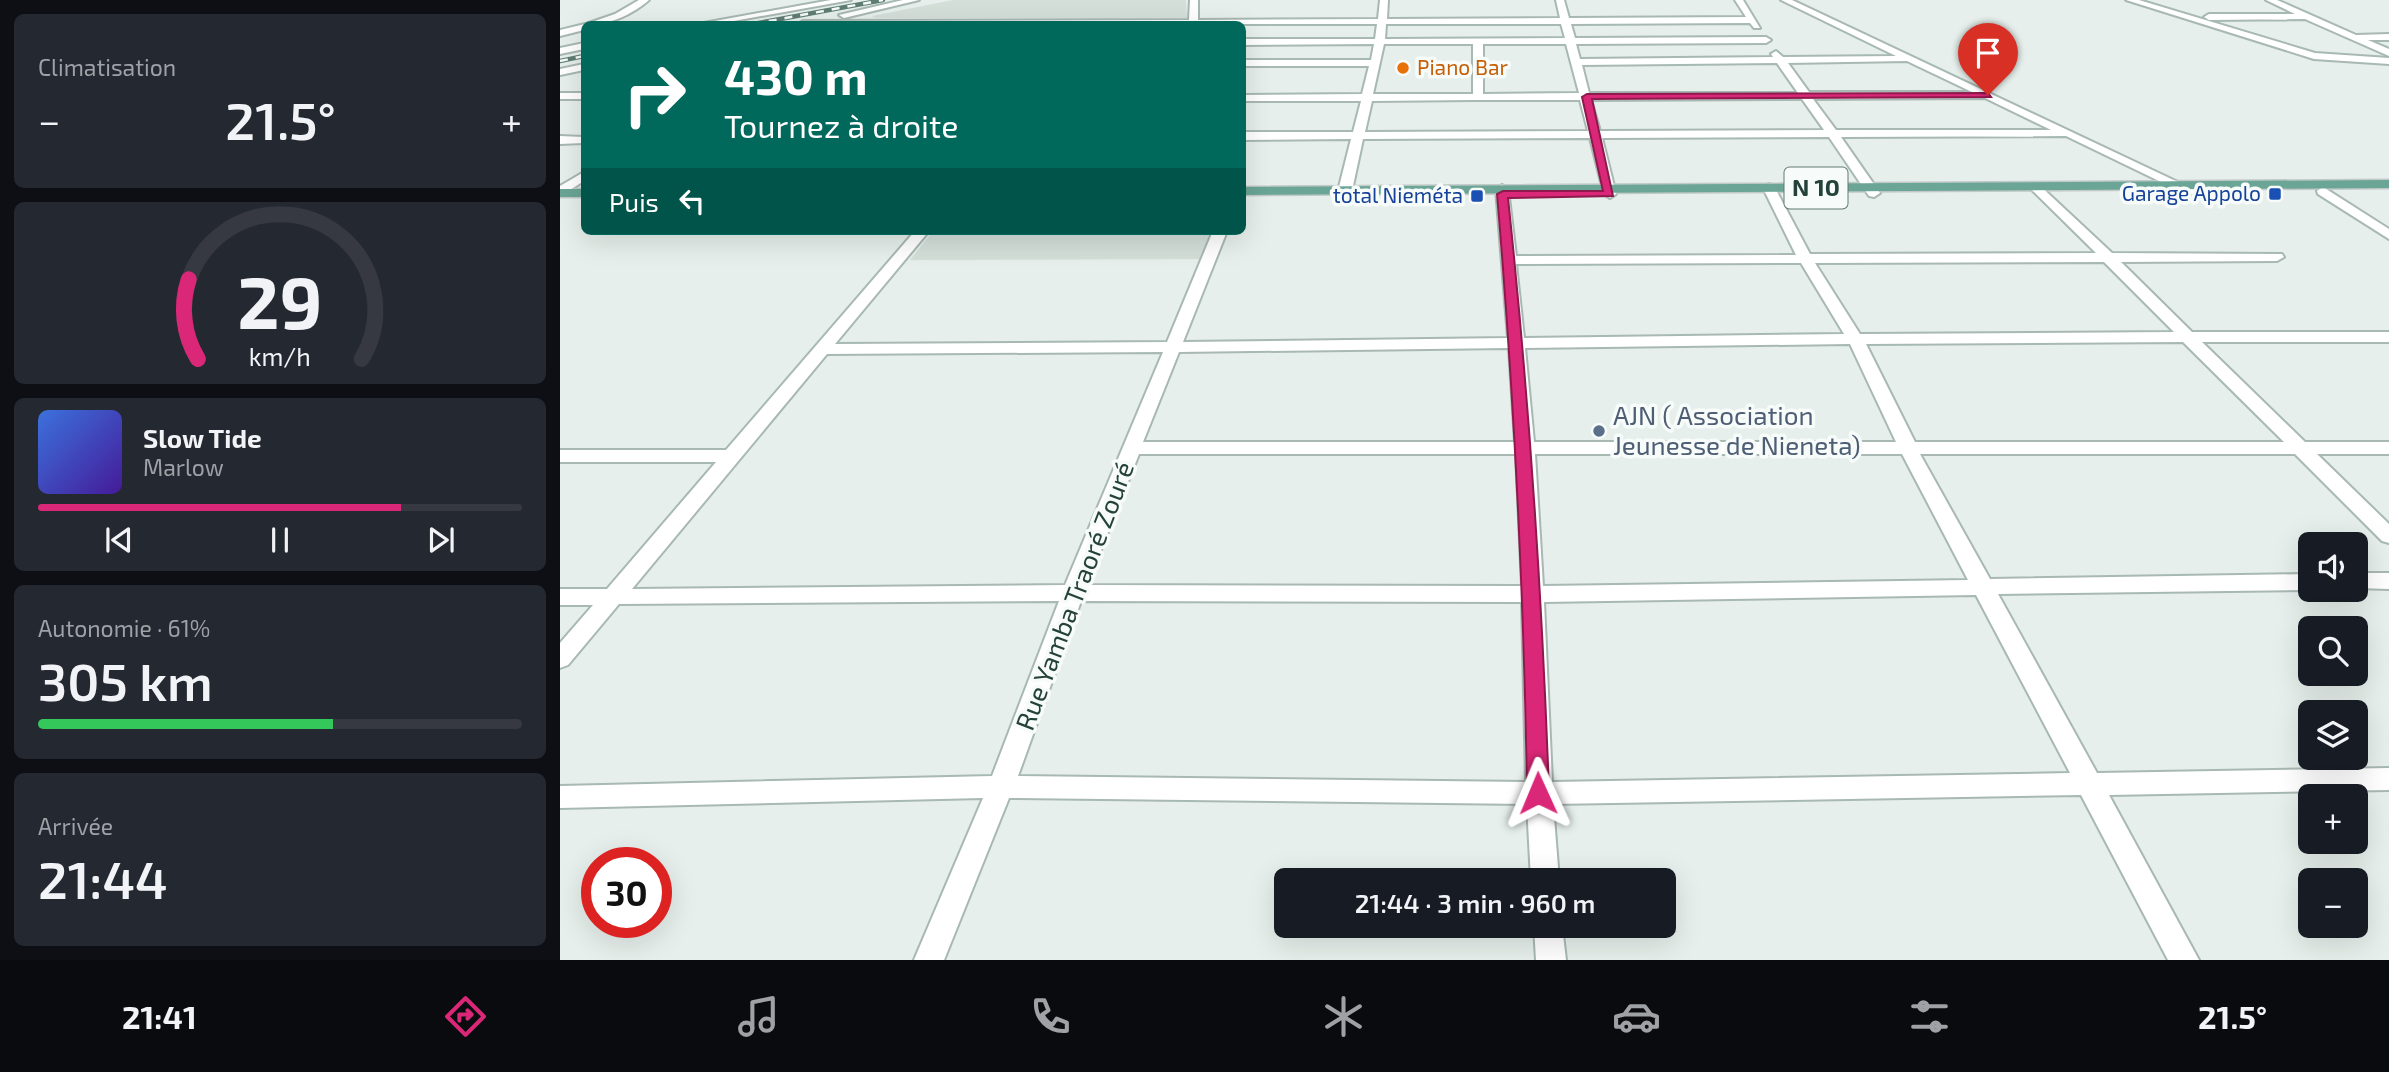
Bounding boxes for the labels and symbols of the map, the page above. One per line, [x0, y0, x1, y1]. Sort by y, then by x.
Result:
pin [1958, 23, 2018, 95]
place label: Piano Bar [1417, 54, 1508, 79]
marker: Piano Bar [1395, 60, 1411, 76]
road number: N 10 [1784, 168, 1848, 208]
place label: Garage Appolo [2122, 180, 2261, 205]
place label: total Nieméta [1333, 182, 1463, 207]
marker: Garage Appolo [2267, 186, 2283, 202]
marker: total Nieméta [1469, 188, 1485, 204]
place label: AJN ( Association Jeunesse de Nieneta) [1613, 399, 1861, 460]
marker: AJN ( Association Jeunesse de Nieneta) [1591, 423, 1607, 439]
street label: Rue Yamba Traoré Zouré [1008, 457, 1139, 734]
position arrow [1501, 756, 1575, 830]
speed limit sign: 30 [581, 847, 672, 938]

